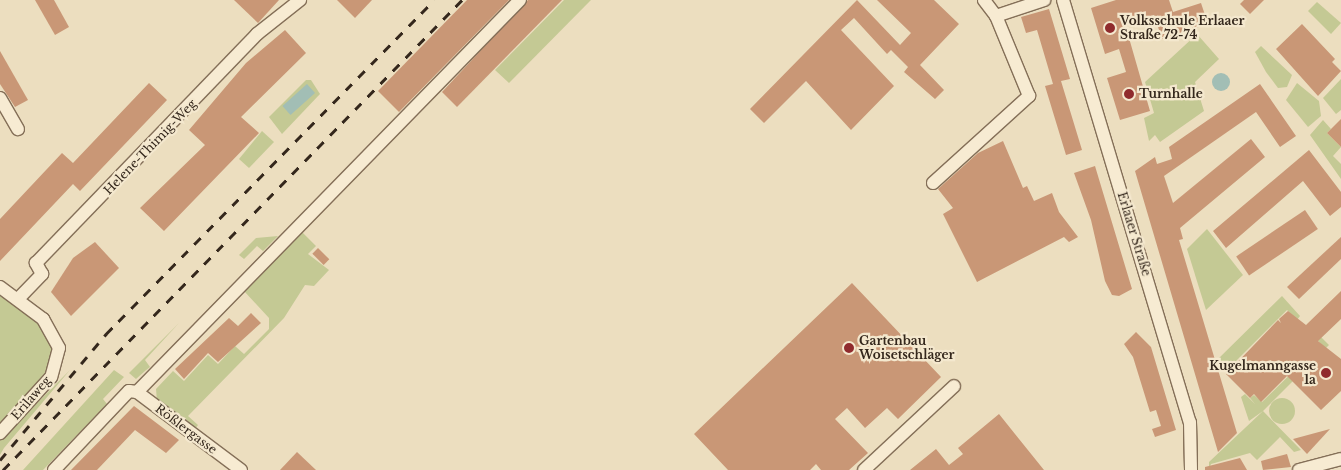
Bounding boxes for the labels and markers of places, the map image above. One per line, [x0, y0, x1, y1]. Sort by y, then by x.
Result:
place label: Volksschule Erlaaer Straße 72-74 [1120, 14, 1244, 42]
marker: Volksschule Erlaaer Straße 72-74 [1104, 22, 1116, 34]
place label: Turnhalle [1139, 87, 1203, 101]
marker: Turnhalle [1123, 88, 1135, 100]
place label: Gartenbau Woisetschläger [859, 334, 955, 362]
marker: Gartenbau Woisetschläger [843, 342, 855, 354]
place label: Kugelmanngasse 1a [1209, 359, 1316, 387]
marker: Kugelmanngasse 1a [1320, 367, 1332, 379]

